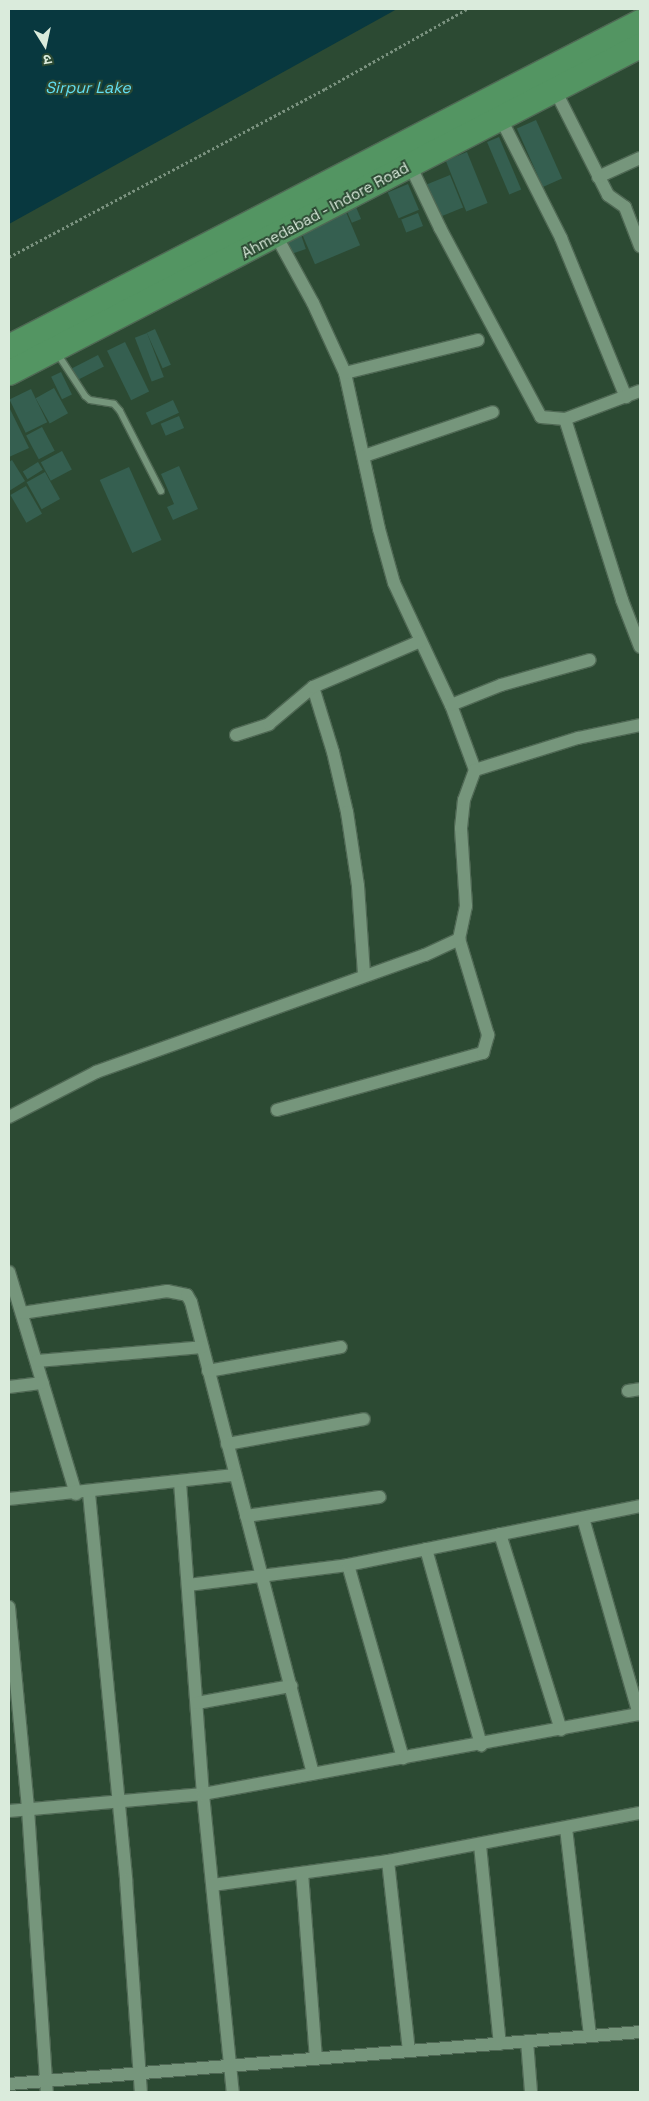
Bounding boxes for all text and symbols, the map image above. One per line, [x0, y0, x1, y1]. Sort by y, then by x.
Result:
north arrow [20, 20, 70, 70]
text: उ [42, 50, 53, 69]
water label: Sirpur Lake [45, 78, 131, 98]
street label: Ahmedabad - Indore Road [238, 158, 412, 262]

